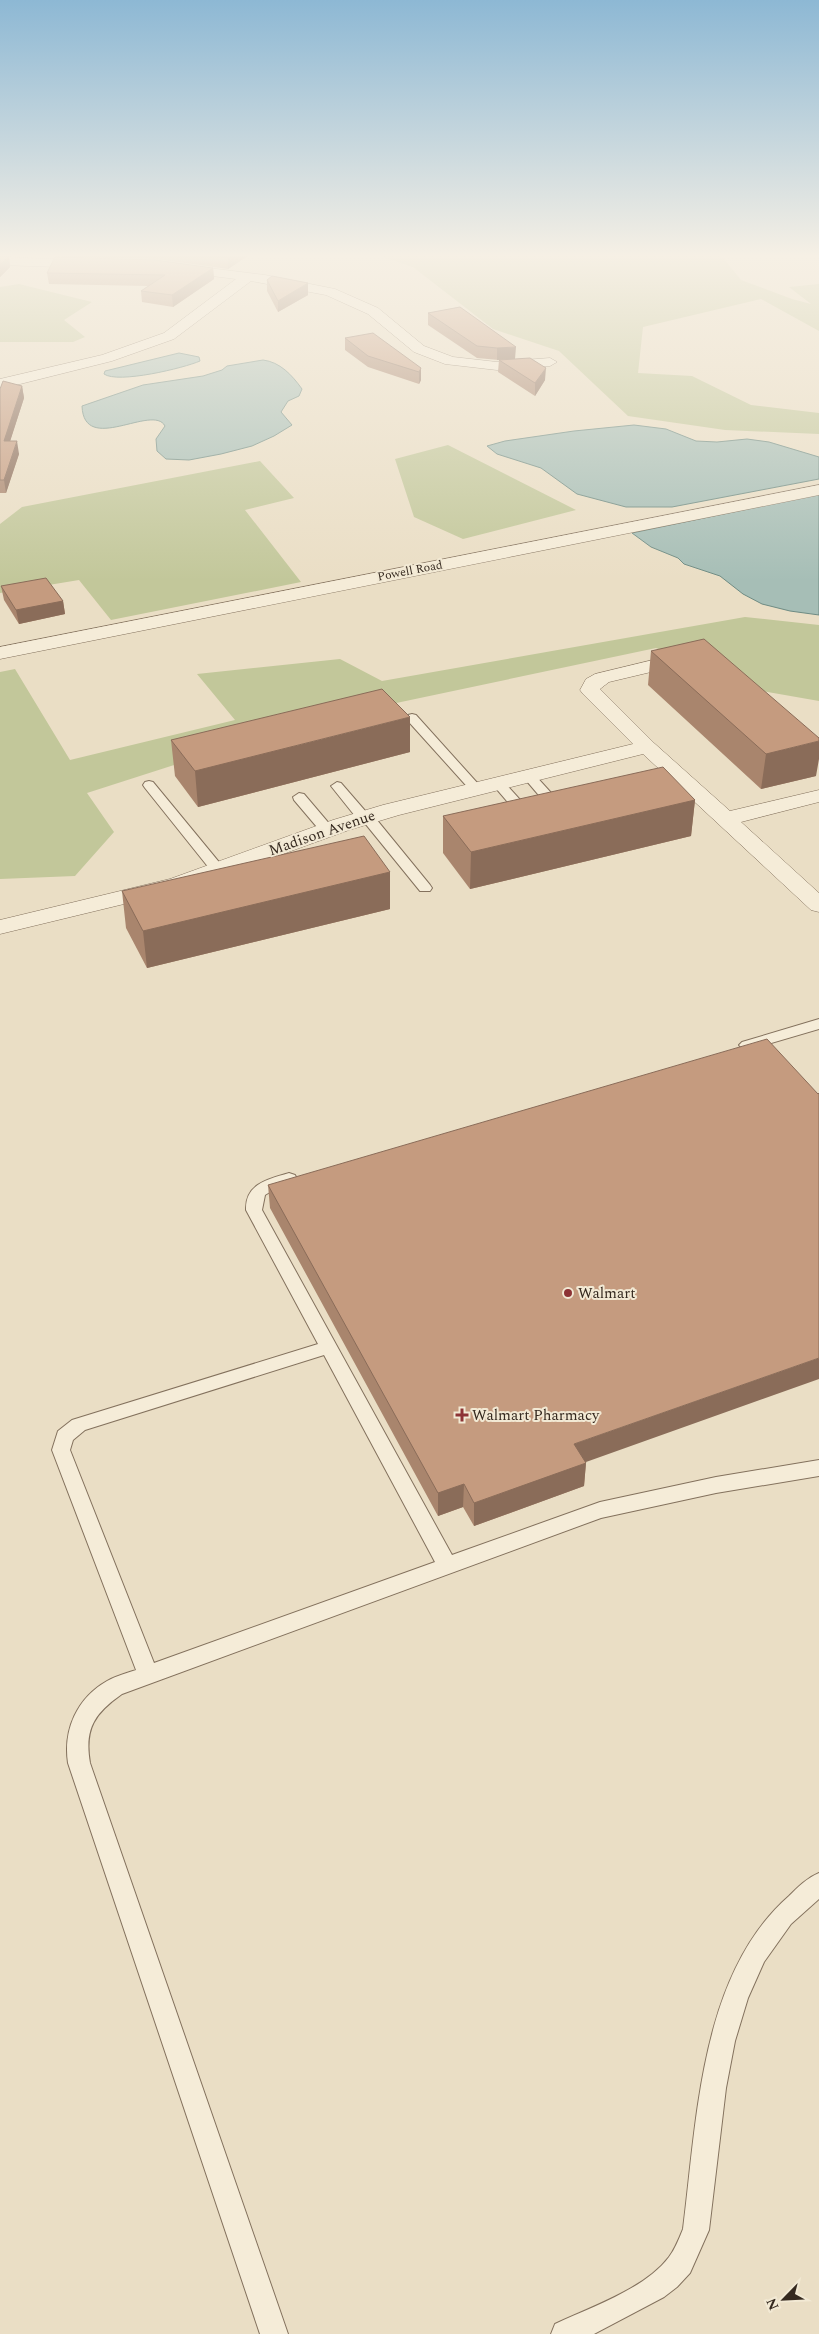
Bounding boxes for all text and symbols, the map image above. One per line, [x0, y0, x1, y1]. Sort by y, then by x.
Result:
street label: Powell Road [376, 555, 444, 587]
street label: Madison Avenue [266, 804, 378, 862]
place label: Walmart [578, 1282, 636, 1305]
marker: Walmart [562, 1287, 574, 1299]
place label: Walmart Pharmacy [472, 1404, 600, 1427]
marker: Walmart Pharmacy [456, 1409, 468, 1421]
north arrow [759, 2274, 809, 2324]
text: N [761, 2295, 784, 2314]

